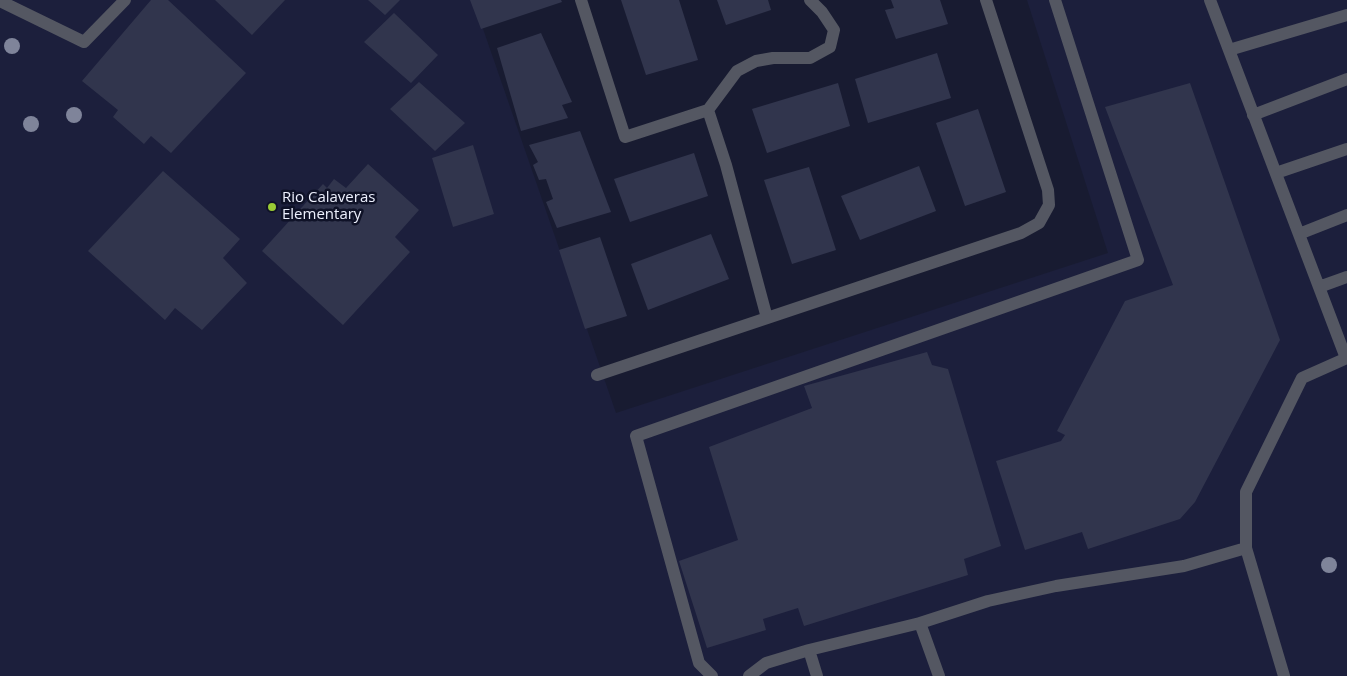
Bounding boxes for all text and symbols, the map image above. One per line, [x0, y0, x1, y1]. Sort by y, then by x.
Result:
place label: Rio Calaveras Elementary [282, 189, 375, 224]
marker: Rio Calaveras Elementary [266, 201, 278, 213]

